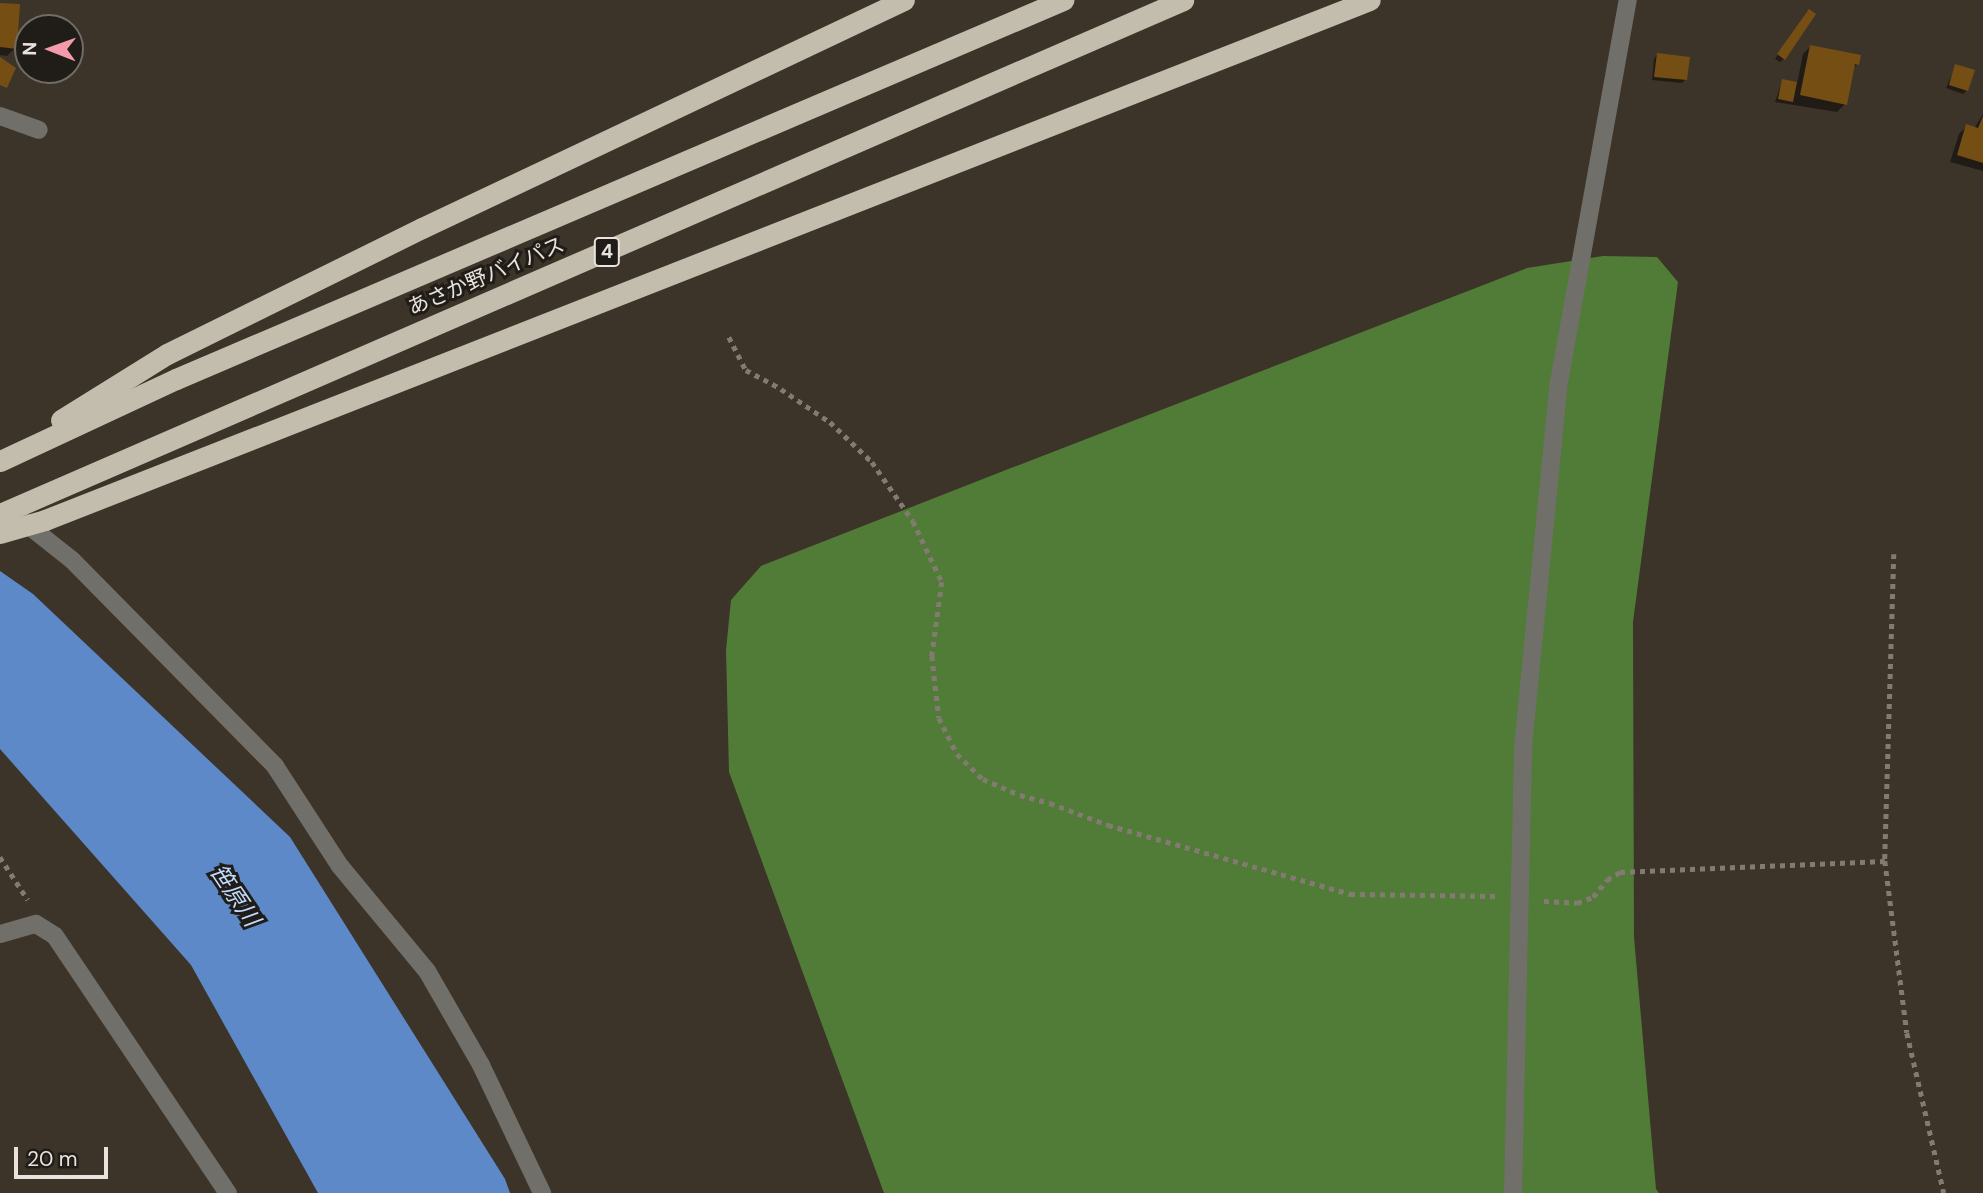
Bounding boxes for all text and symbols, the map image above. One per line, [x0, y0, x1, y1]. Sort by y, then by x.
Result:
north arrow [14, 14, 84, 84]
text: N [17, 42, 42, 56]
street label: あさか野バイパス [404, 232, 568, 320]
road number: 4 [593, 236, 621, 268]
water label: 笹原川 [204, 859, 266, 931]
scale bar [18, 1134, 112, 1178]
text: 20 m [27, 1145, 78, 1173]

